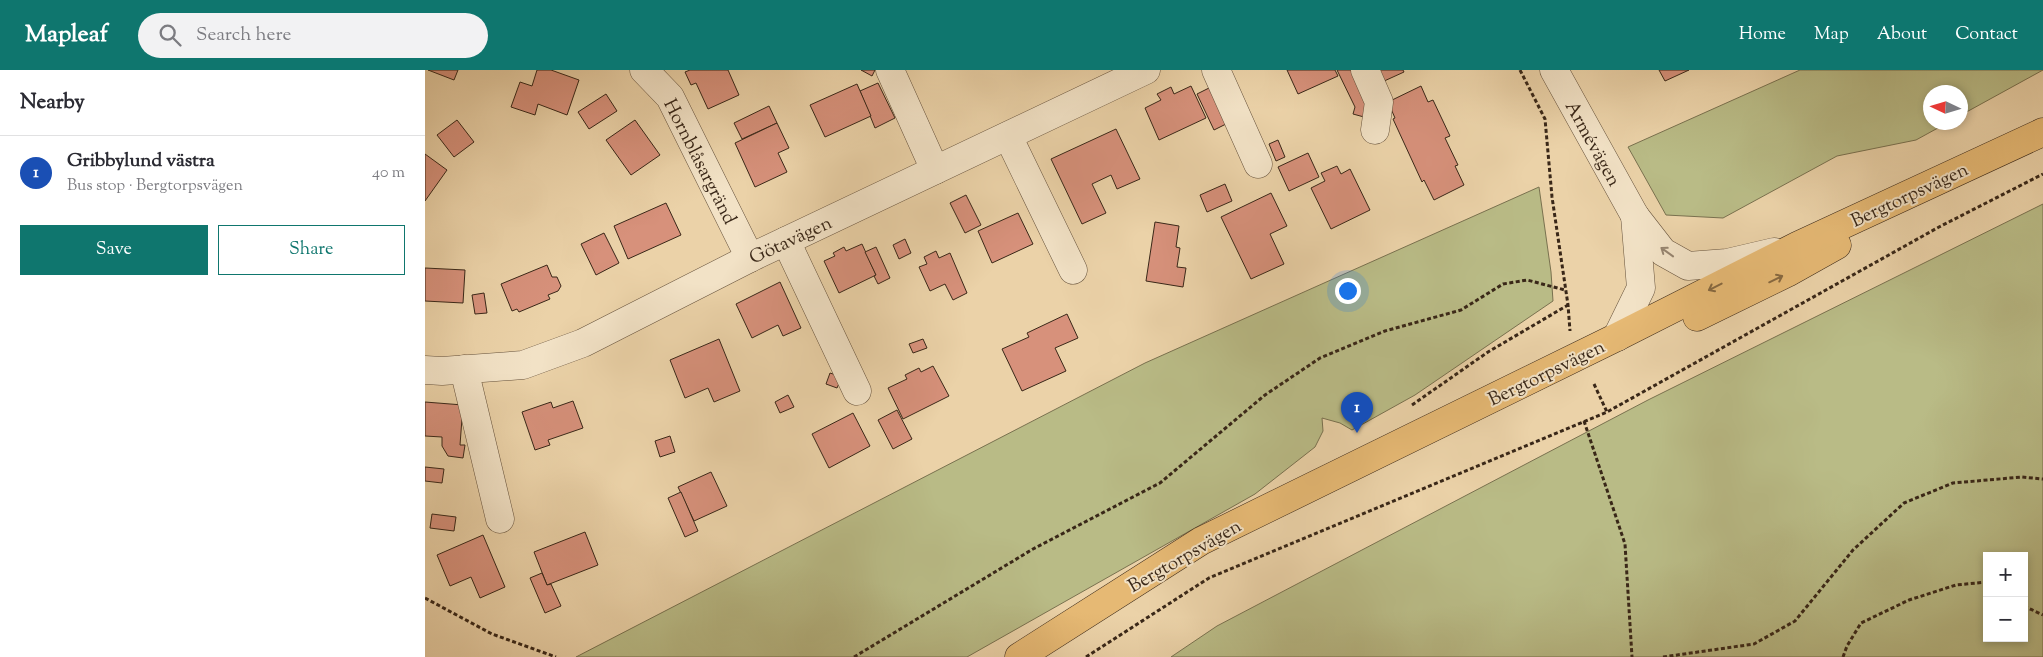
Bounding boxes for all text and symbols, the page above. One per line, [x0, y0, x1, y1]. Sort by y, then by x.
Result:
search box [138, 13, 488, 58]
text: Mapleaf [25, 18, 108, 52]
icon: search [156, 21, 184, 49]
text: Search here [196, 22, 291, 49]
text: Home [1739, 22, 1786, 48]
text: Map [1814, 22, 1849, 48]
text: About [1877, 22, 1927, 48]
text: Contact [1955, 22, 2018, 48]
north arrow [1923, 85, 1968, 130]
text: Nearby [20, 88, 85, 118]
street label: Hornblåsargränd [655, 95, 742, 230]
street label: Armévägen [1557, 97, 1626, 192]
text: Gribbylund västra [67, 148, 215, 175]
street label: Bergtorpsvägen [1847, 157, 1973, 235]
text: 1 [33, 162, 39, 185]
text: 40 m [372, 162, 405, 185]
text: Bus stop · Bergtorpsvägen [67, 175, 243, 198]
street label: Götavägen [745, 210, 837, 272]
button: Save [20, 225, 208, 275]
button: Share [218, 225, 405, 275]
one-way arrow [1661, 247, 1674, 258]
one-way arrow [1769, 274, 1784, 284]
your location [1335, 278, 1361, 304]
one-way arrow [1708, 283, 1723, 292]
street label: Bergtorpsvägen [1484, 334, 1610, 414]
pin: 1 [1341, 392, 1373, 433]
street label: Bergtorpsvägen [1124, 514, 1247, 601]
map controls [1983, 552, 2028, 642]
button: + [1983, 552, 2028, 597]
button: − [1983, 597, 2028, 642]

